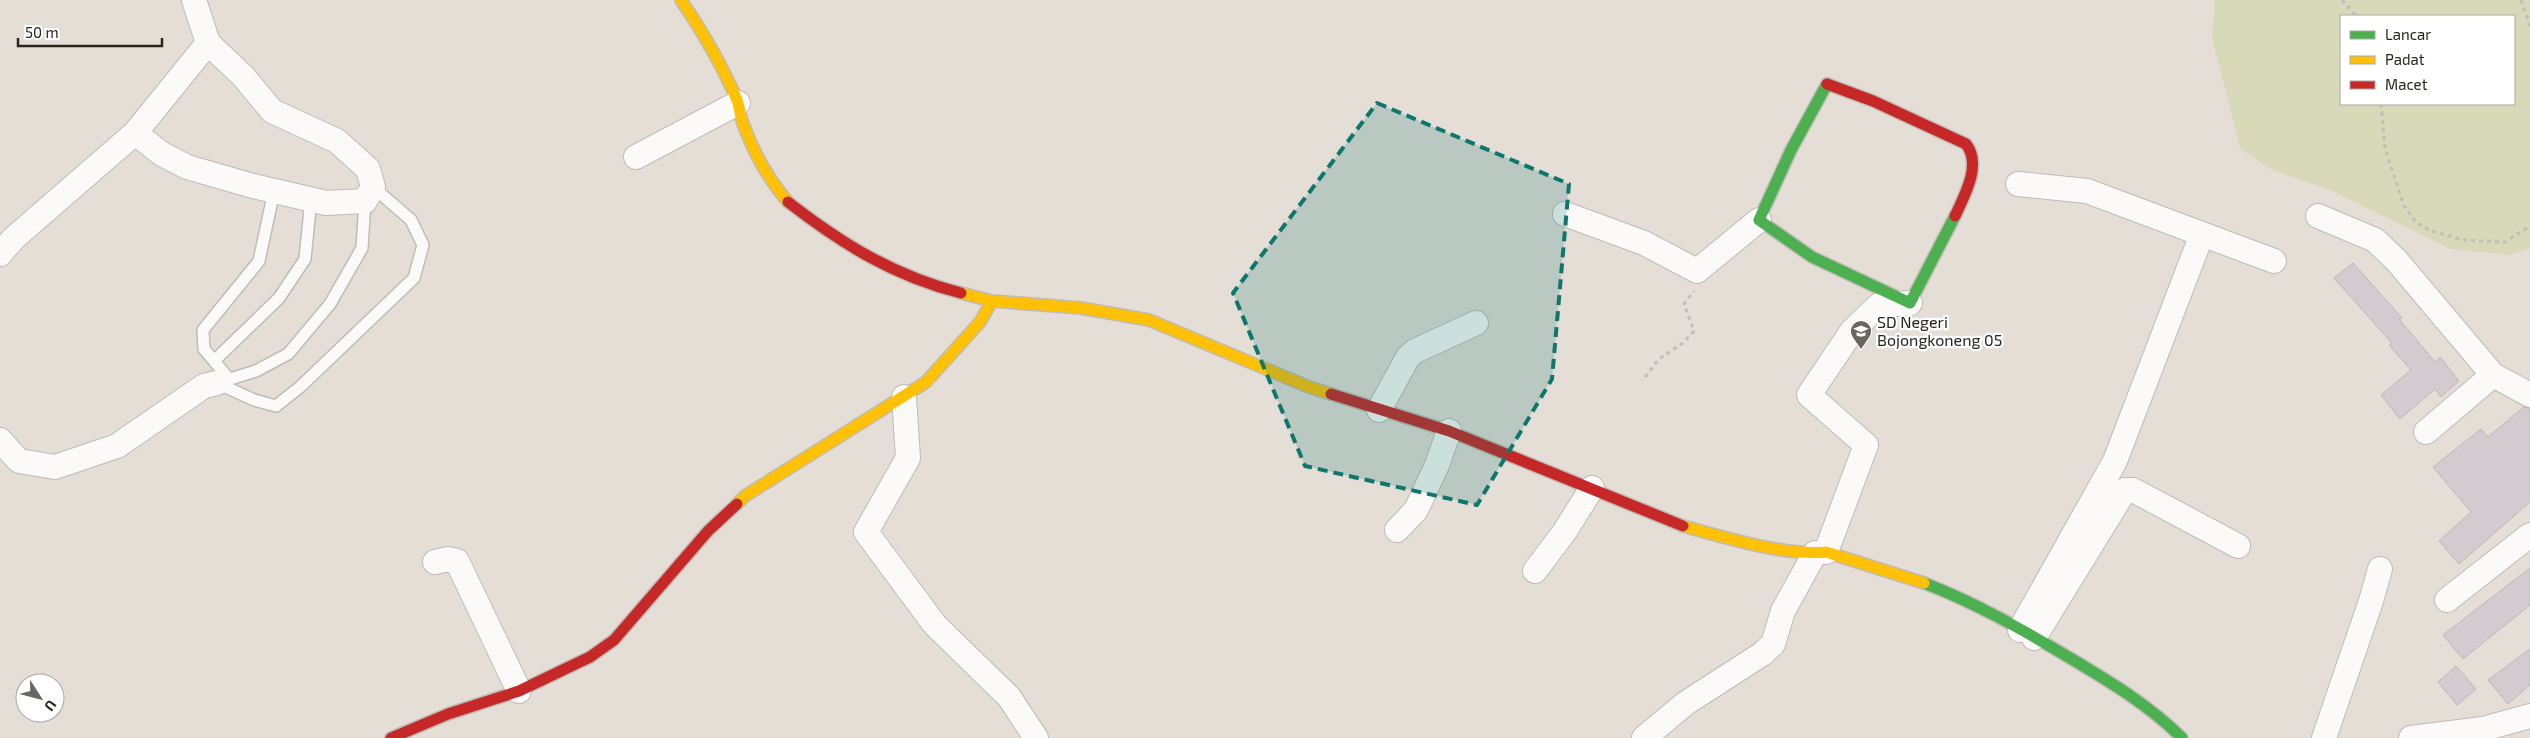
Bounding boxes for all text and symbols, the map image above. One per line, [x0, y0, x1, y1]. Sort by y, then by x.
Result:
scale bar [18, 15, 161, 47]
legend [2340, 15, 2515, 105]
text: 50 m [25, 23, 59, 41]
text: Lancar [2385, 25, 2431, 43]
text: Padat [2385, 50, 2425, 68]
text: Macet [2385, 75, 2428, 93]
place label: SD Negeri Bojongkoneng 05 [1877, 312, 2002, 350]
school or university icon: SD Negeri Bojongkoneng 05 [1849, 319, 1873, 350]
north arrow [15, 673, 65, 723]
text: U [41, 697, 61, 715]

